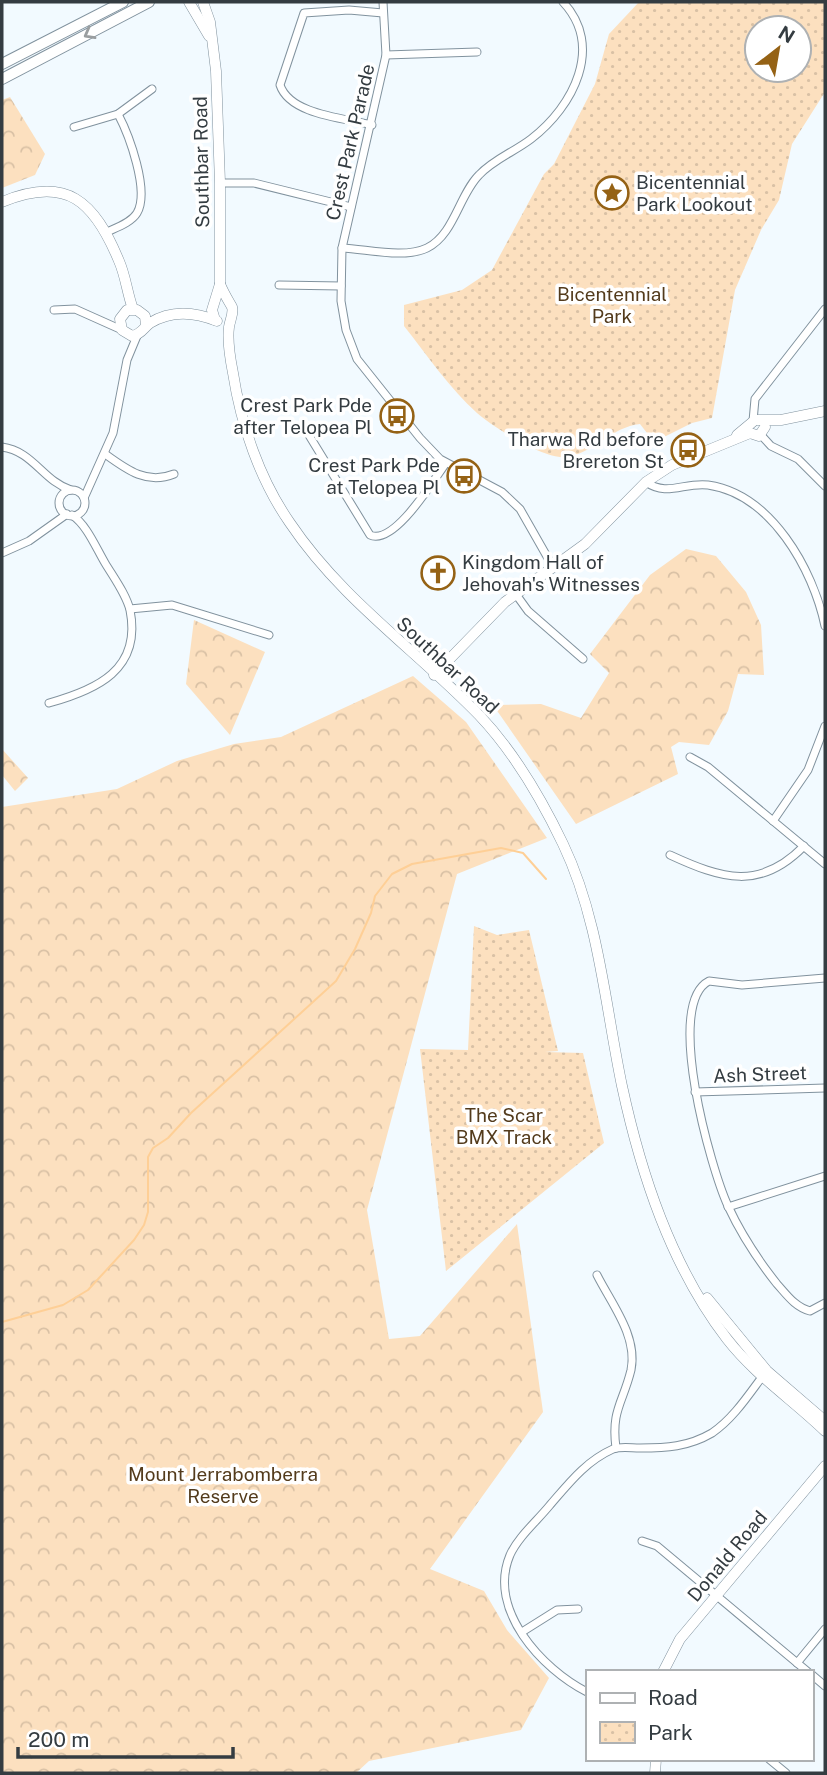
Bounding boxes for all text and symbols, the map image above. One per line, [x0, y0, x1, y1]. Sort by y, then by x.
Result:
north arrow [743, 14, 813, 84]
text: N [775, 21, 799, 48]
one-way arrow [84, 26, 96, 39]
street label: Crest Park Parade [321, 62, 379, 222]
street label: Southbar Road [189, 96, 213, 228]
place label: Bicentennial Park Lookout [636, 171, 753, 215]
place icon: Bicentennial Park Lookout [593, 174, 631, 212]
park label: Bicentennial Park [557, 283, 667, 327]
place label: Crest Park Pde after Telopea Pl [233, 394, 372, 438]
bus stop icon: Crest Park Pde after Telopea Pl [378, 397, 416, 435]
place label: Tharwa Rd before Brereton St [508, 428, 664, 472]
bus stop icon: Tharwa Rd before Brereton St [669, 431, 707, 469]
place label: Crest Park Pde at Telopea Pl [308, 454, 440, 498]
bus stop icon: Crest Park Pde at Telopea Pl [445, 457, 483, 495]
place label: Kingdom Hall of Jehovah's Witnesses [462, 551, 640, 595]
church icon: Kingdom Hall of Jehovah's Witnesses [419, 554, 457, 592]
street label: Southbar Road [392, 612, 504, 718]
street label: Ash Street [713, 1061, 807, 1087]
park label: The Scar BMX Track [456, 1104, 553, 1148]
park label: Mount Jerrabomberra Reserve [128, 1463, 318, 1507]
street label: Donald Road [683, 1506, 771, 1606]
legend [586, 1670, 813, 1761]
text: Road [648, 1685, 698, 1710]
scale bar [18, 1716, 233, 1760]
text: Park [648, 1720, 693, 1745]
text: 200 m [28, 1727, 89, 1752]

